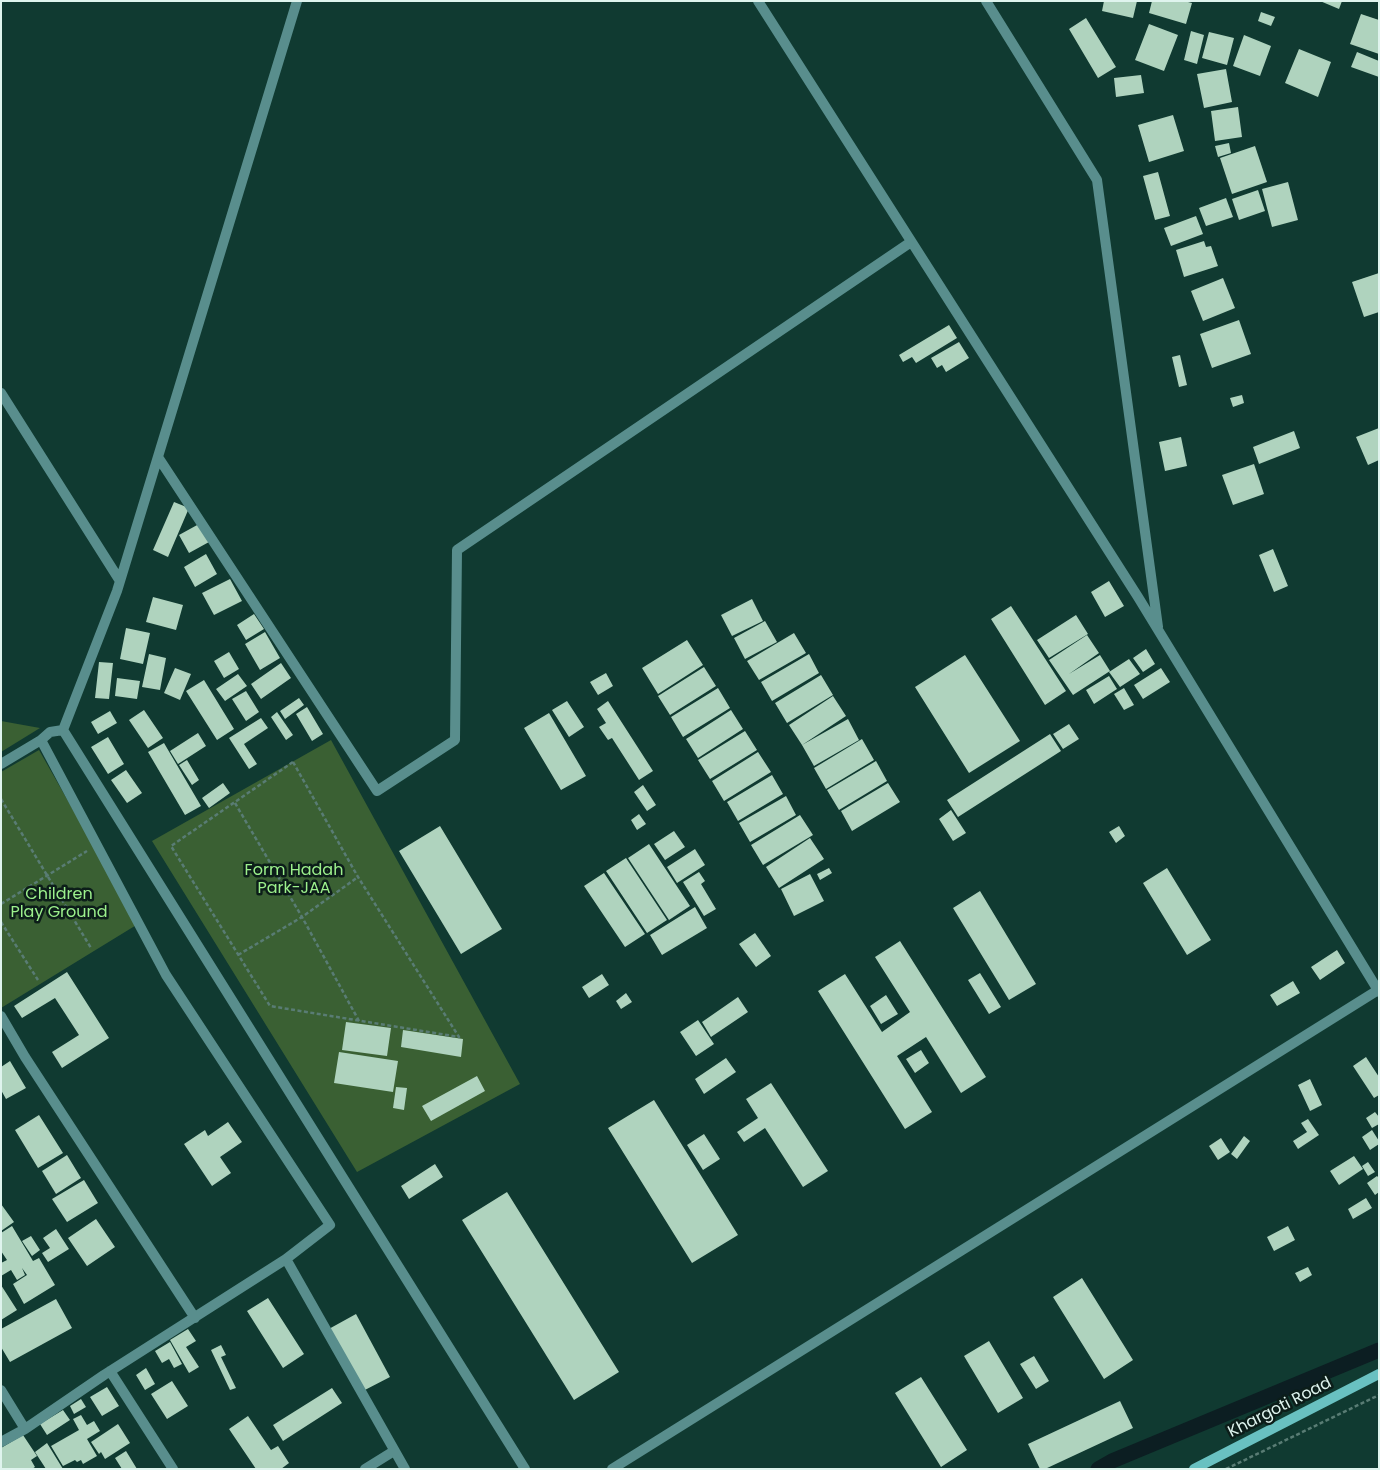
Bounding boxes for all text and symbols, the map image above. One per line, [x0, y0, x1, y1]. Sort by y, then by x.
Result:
park label: Form Hadah Park-JAA [245, 861, 343, 899]
park label: Children Play Ground [10, 885, 108, 923]
street label: Khargoti Road [1225, 1374, 1335, 1442]

